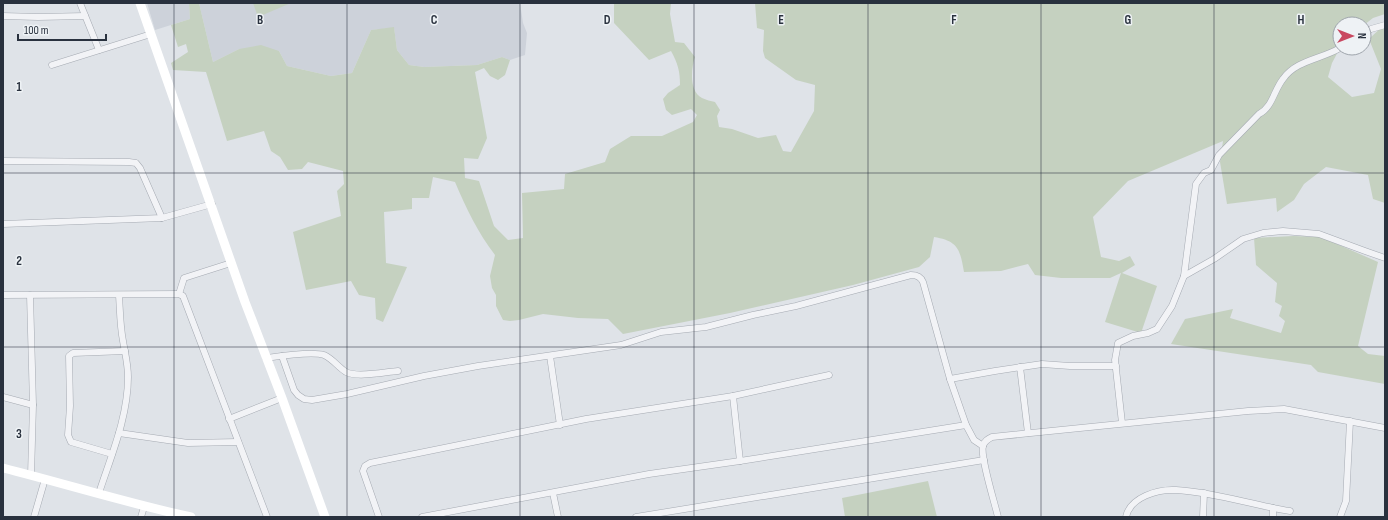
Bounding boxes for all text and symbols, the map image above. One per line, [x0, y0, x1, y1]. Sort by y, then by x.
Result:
text: B [257, 12, 263, 28]
text: C [431, 12, 438, 28]
text: D [604, 12, 611, 28]
text: E [778, 12, 784, 28]
text: F [951, 12, 957, 28]
text: G [1125, 12, 1132, 28]
text: H [1298, 12, 1305, 28]
scale bar [18, 16, 106, 42]
north arrow [1332, 16, 1372, 56]
text: 100 m [24, 23, 49, 38]
text: N [1355, 33, 1368, 39]
text: 1 [16, 79, 22, 95]
text: 2 [16, 253, 22, 269]
text: 3 [16, 426, 22, 442]

